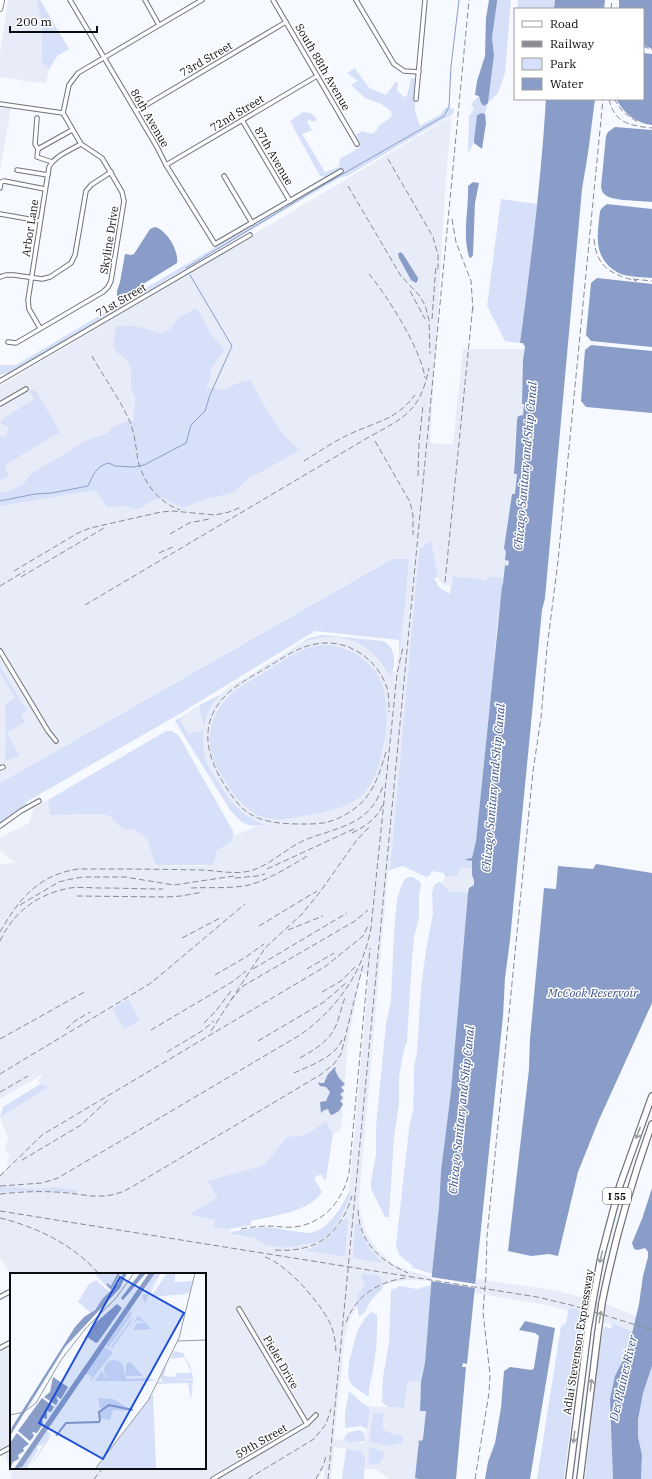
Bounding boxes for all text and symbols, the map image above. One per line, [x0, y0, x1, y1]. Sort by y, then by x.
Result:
scale bar [10, 8, 97, 34]
legend [514, 8, 644, 100]
text: 200 m [16, 14, 52, 29]
text: Road [550, 16, 579, 31]
street label: South 88th Avenue [292, 21, 354, 113]
text: Railway [550, 36, 595, 51]
street label: 73rd Street [177, 38, 235, 80]
text: Park [550, 56, 576, 71]
text: Water [550, 76, 584, 91]
street label: 86th Avenue [128, 86, 172, 150]
street label: 72nd Street [208, 91, 267, 135]
street label: 87th Avenue [252, 124, 296, 188]
street label: Arbor Lane [19, 198, 41, 258]
street label: Skyline Drive [97, 205, 121, 275]
street label: 71st Street [93, 280, 149, 320]
water label: Chicago Sanitary and Ship Canal [510, 381, 540, 551]
water label: Chicago Sanitary and Ship Canal [478, 703, 508, 873]
water label: McCook Reservoir [547, 985, 639, 1000]
water label: Chicago Sanitary and Ship Canal [445, 1025, 477, 1195]
one-way arrow [634, 1126, 642, 1138]
road number: I 55 [603, 1188, 631, 1204]
one-way arrow [597, 1251, 605, 1264]
street label: Adlai Stevenson Expressway [560, 1268, 596, 1416]
inset map [10, 1273, 206, 1469]
one-way arrow [596, 1311, 604, 1324]
street label: Pielet Drive [260, 1333, 302, 1391]
water label: Des Plaines River [606, 1333, 640, 1423]
one-way arrow [588, 1379, 595, 1392]
street label: 59th Street [233, 1421, 289, 1461]
one-way arrow [570, 1430, 578, 1443]

